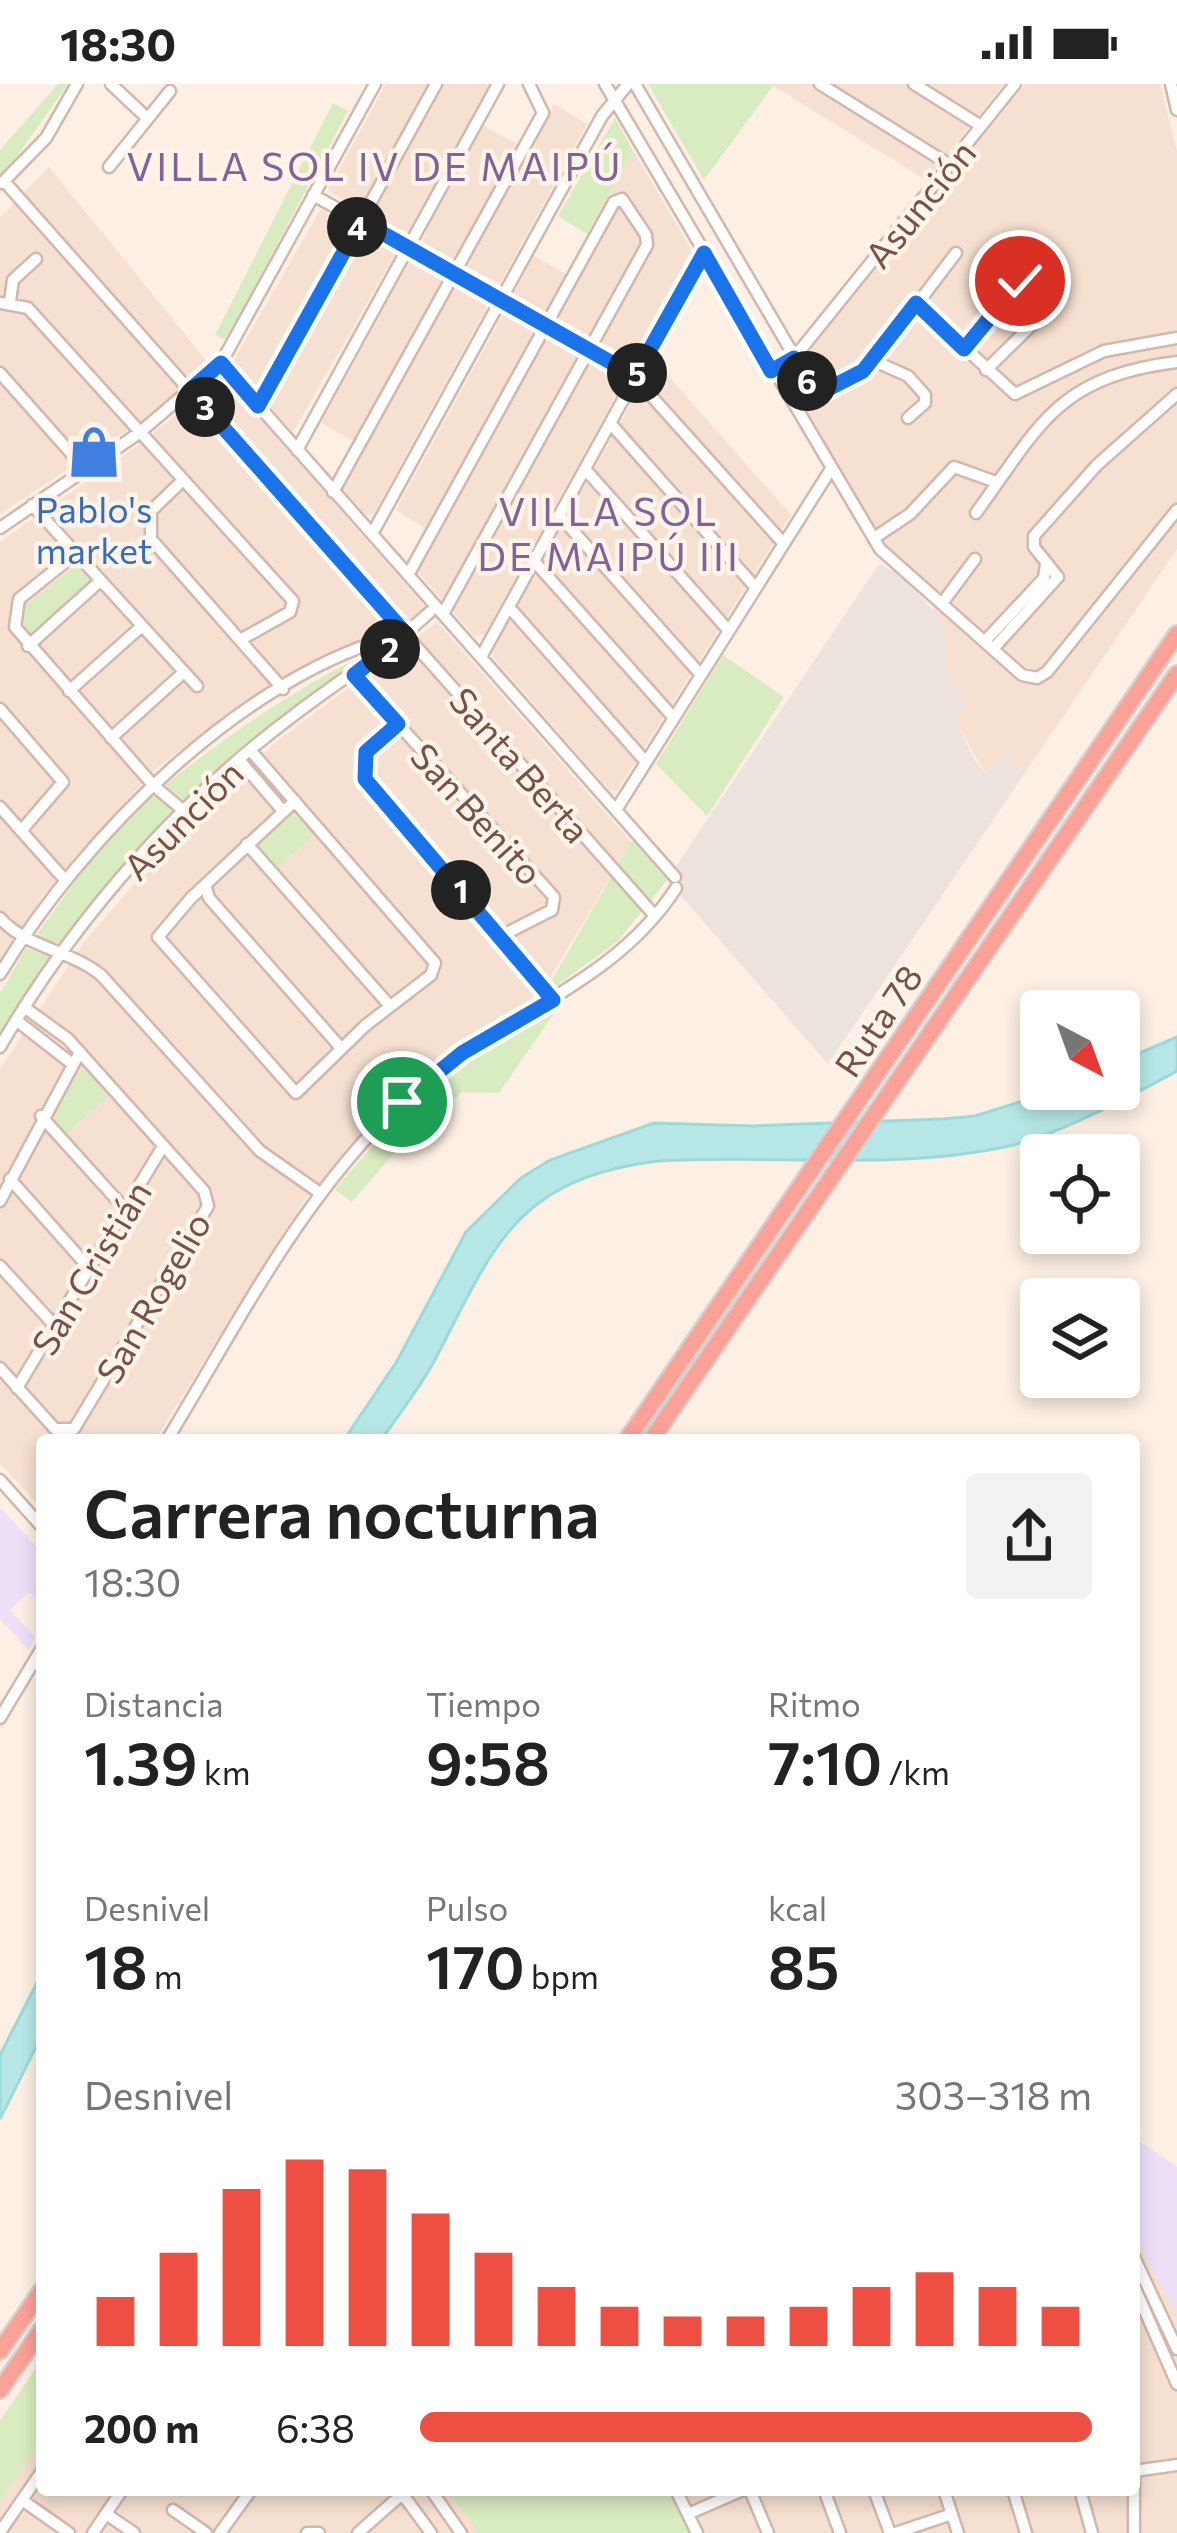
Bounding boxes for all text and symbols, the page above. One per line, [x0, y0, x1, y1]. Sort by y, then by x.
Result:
text: 18:30 [60, 15, 176, 70]
street label: Asunción [854, 130, 984, 276]
district label: VILLA SOL IV DE MAIPÚ [127, 141, 623, 189]
pin: 4 [327, 197, 387, 257]
text: 4 [347, 206, 367, 247]
pin [969, 230, 1071, 332]
icon: check [987, 248, 1053, 314]
pin: 5 [607, 343, 667, 403]
pin: 6 [777, 351, 837, 411]
text: 5 [627, 352, 647, 393]
text: 6 [797, 360, 817, 401]
pin: 3 [175, 377, 235, 437]
text: 3 [195, 386, 215, 427]
shop icon: Pablo's market [65, 423, 123, 481]
place label: Pablo's market [35, 486, 153, 571]
district label: VILLA SOL DE MAIPÚ III [477, 486, 741, 579]
pin: 2 [360, 619, 420, 679]
text: 2 [381, 628, 399, 669]
street label: Santa Berta [442, 677, 600, 851]
street label: San Benito [403, 733, 553, 893]
street label: Asunción [113, 750, 251, 888]
pin: 1 [431, 860, 491, 920]
text: 1 [454, 869, 468, 910]
street label: Ruta 78 [824, 956, 930, 1084]
north arrow [1020, 990, 1140, 1110]
map controls [1020, 990, 1140, 1398]
pin [351, 1051, 453, 1153]
icon: arrive [369, 1069, 435, 1135]
button: locate [1020, 1134, 1140, 1254]
street label: San Cristián [21, 1172, 159, 1362]
street label: San Rogelio [85, 1204, 219, 1390]
button: layers [1020, 1278, 1140, 1398]
text: Carrera nocturna [84, 1471, 600, 1552]
button: share [966, 1473, 1092, 1599]
text: 18:30 [84, 1557, 181, 1605]
text: Distancia [84, 1683, 223, 1724]
text: Tiempo [426, 1683, 541, 1724]
text: Ritmo [768, 1683, 861, 1724]
text: 1.39 [84, 1724, 198, 1797]
text: 9:58 [426, 1724, 550, 1797]
text: 7:10 [768, 1724, 882, 1797]
text: km [198, 1751, 251, 1792]
text: /km [882, 1751, 950, 1792]
text: Desnivel [84, 1887, 210, 1928]
text: Pulso [426, 1887, 508, 1928]
text: kcal [768, 1887, 827, 1928]
text: 18 [84, 1928, 148, 2001]
text: 170 [426, 1928, 525, 2001]
text: 85 [768, 1928, 840, 2001]
text: m [148, 1955, 183, 1996]
text: bpm [525, 1955, 599, 1996]
text: Desnivel [84, 2070, 233, 2118]
text: 303–318 m [895, 2070, 1092, 2118]
text: 200 m [84, 2403, 199, 2451]
text: 6:38 [276, 2403, 355, 2451]

